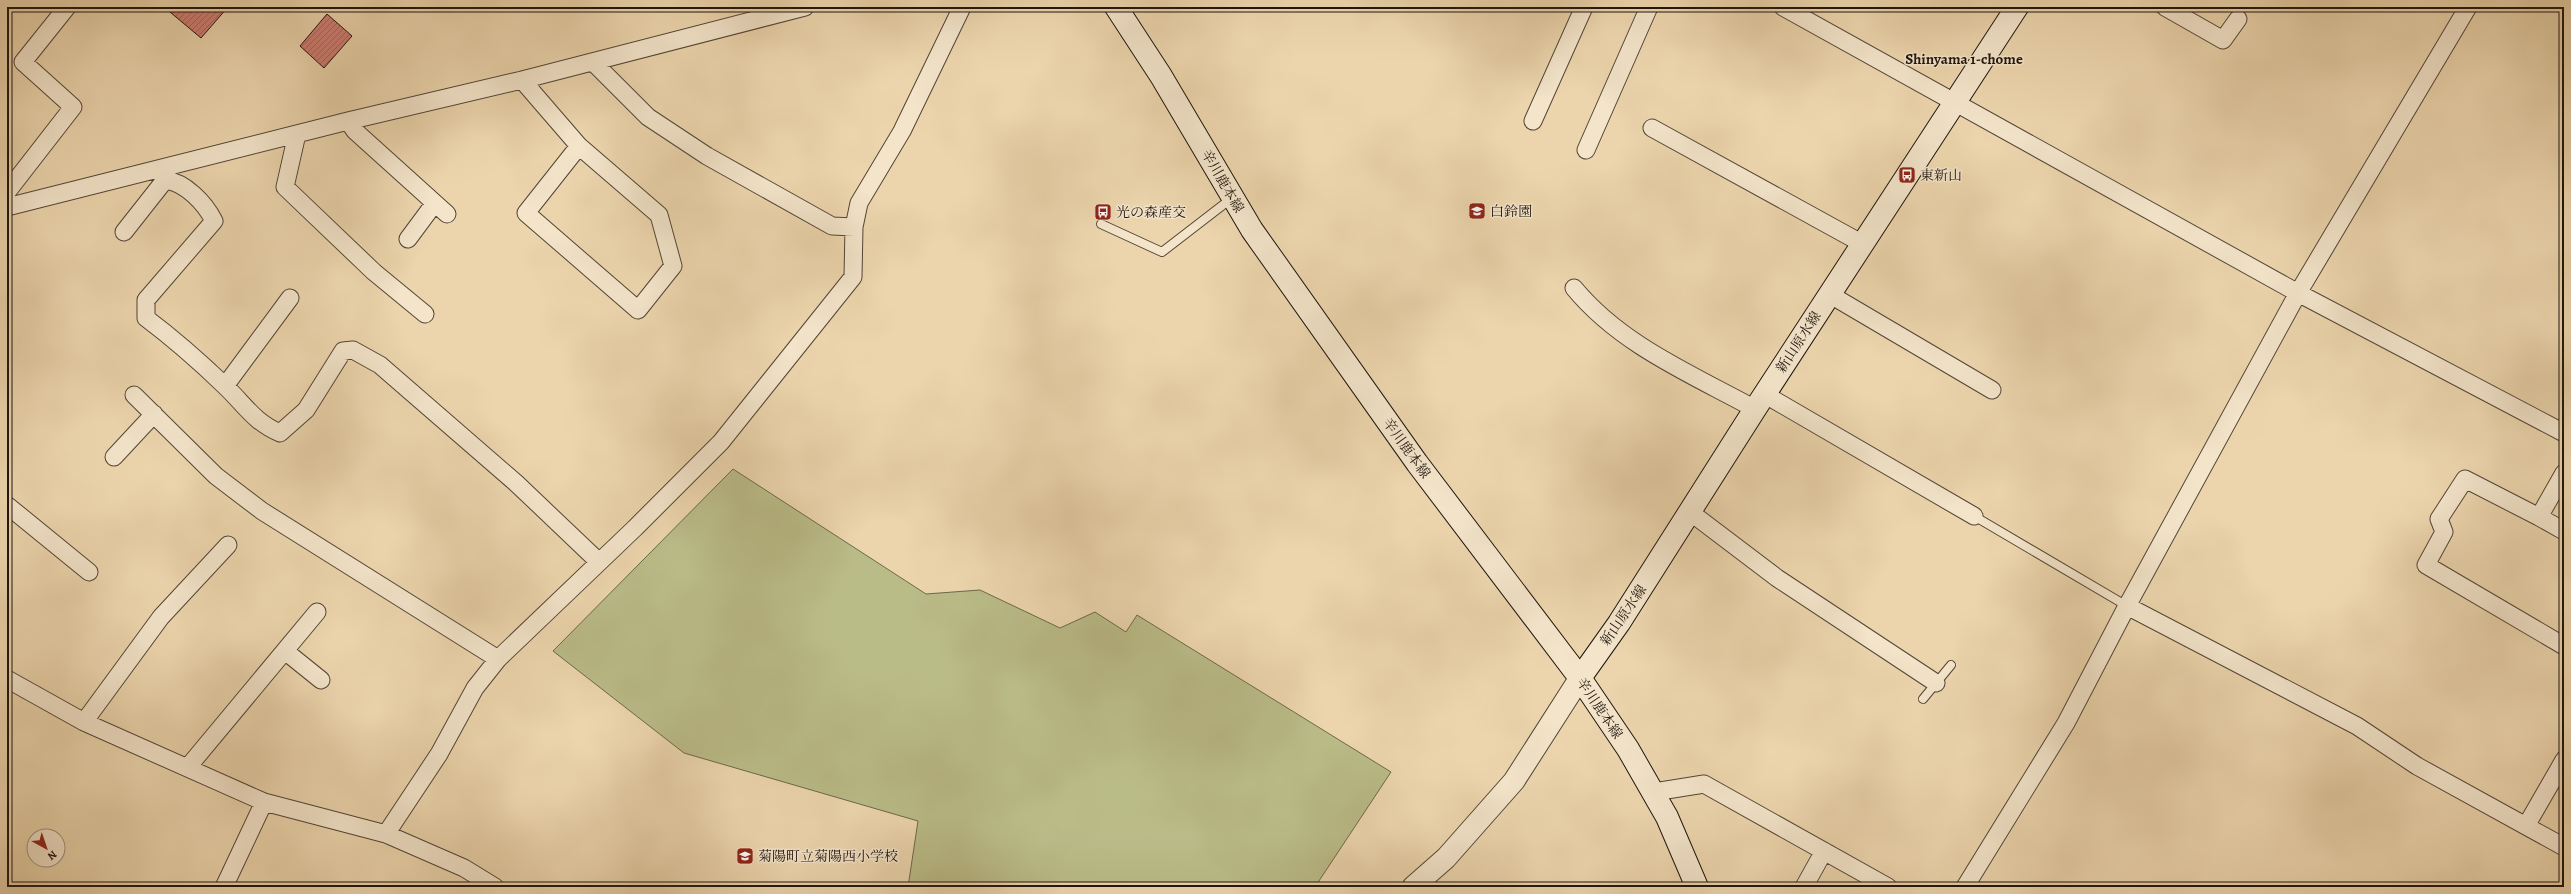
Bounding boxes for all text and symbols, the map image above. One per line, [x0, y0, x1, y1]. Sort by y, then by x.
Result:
district label: Shinyama 1-chome [1905, 49, 2023, 69]
street label: 辛川鹿本線 [1197, 146, 1248, 216]
bus stop icon: 東新山 [1897, 165, 1917, 185]
place label: 東新山 [1920, 166, 1962, 185]
school or university icon: 白鈴園 [1467, 201, 1487, 221]
bus stop icon: 光の森産交 [1093, 202, 1113, 222]
place label: 白鈴園 [1490, 202, 1532, 221]
place label: 光の森産交 [1116, 203, 1186, 222]
street label: 新山原水線 [1771, 308, 1825, 377]
street label: 辛川鹿本線 [1378, 414, 1435, 482]
street label: 新山原水線 [1596, 581, 1651, 650]
street label: 辛川鹿本線 [1572, 674, 1627, 743]
north arrow [26, 828, 66, 868]
school or university icon: 菊陽町立菊陽西小学校 [735, 846, 755, 866]
text: N [44, 847, 60, 864]
place label: 菊陽町立菊陽西小学校 [758, 847, 898, 866]

